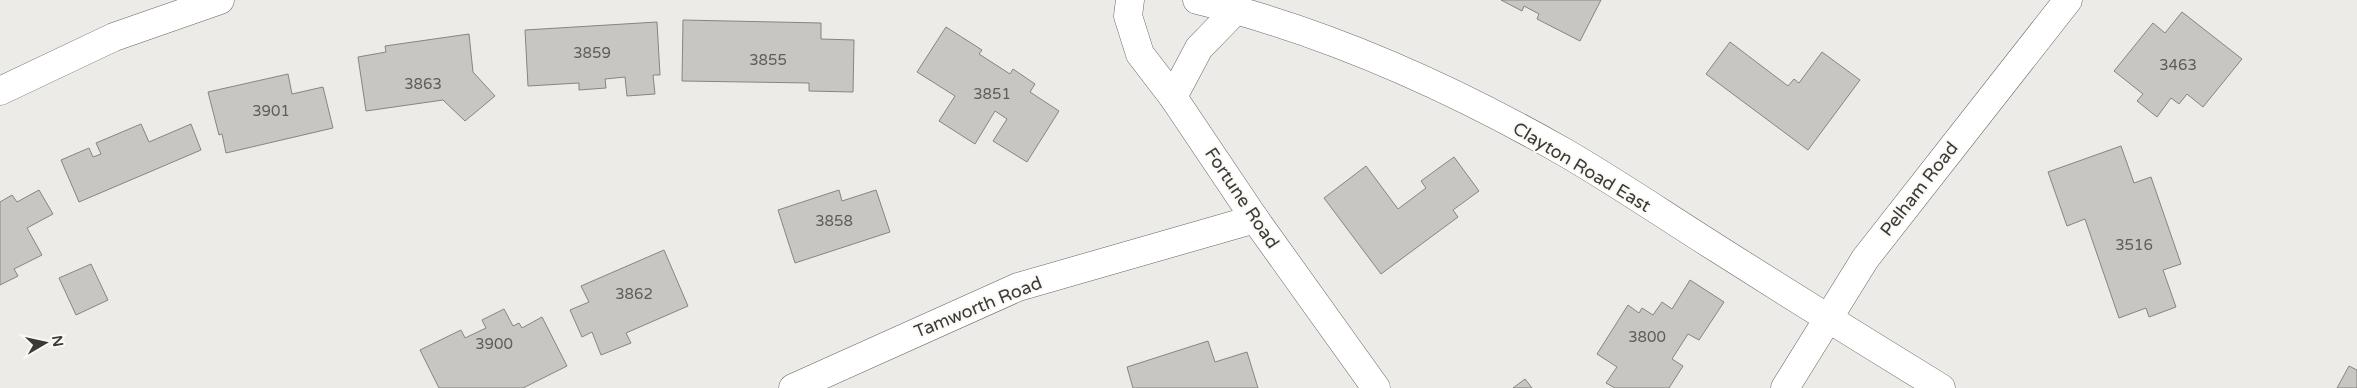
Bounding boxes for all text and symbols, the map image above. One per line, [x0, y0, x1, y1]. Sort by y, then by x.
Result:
house number: 3859 [573, 44, 611, 62]
house number: 3855 [749, 51, 787, 69]
house number: 3463 [2159, 56, 2197, 74]
house number: 3863 [404, 75, 442, 93]
house number: 3851 [973, 85, 1011, 103]
house number: 3901 [252, 102, 290, 120]
street label: Clayton Road East [1509, 117, 1655, 217]
street label: Pelham Road [1875, 137, 1963, 241]
street label: Fortune Road [1200, 143, 1284, 253]
house number: 3858 [815, 212, 853, 230]
house number: 3516 [2115, 236, 2153, 254]
street label: Tamworth Road [911, 271, 1045, 343]
house number: 3862 [615, 285, 653, 303]
north arrow [20, 318, 70, 368]
house number: 3800 [1628, 328, 1666, 346]
text: N [48, 334, 67, 348]
house number: 3900 [475, 335, 513, 353]

